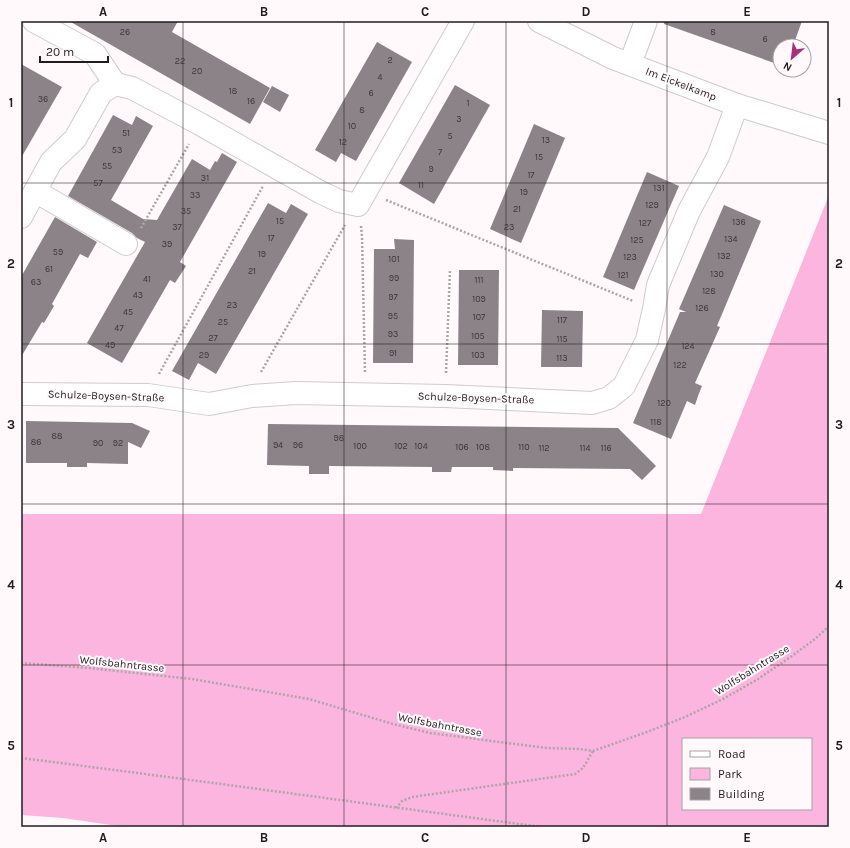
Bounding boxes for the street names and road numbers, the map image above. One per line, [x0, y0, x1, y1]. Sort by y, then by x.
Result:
street label: Im Eickelkamp [644, 64, 718, 104]
street label: Schulze-Boysen-Straße [48, 387, 165, 405]
street label: Schulze-Boysen-Straße [418, 389, 535, 407]
street label: Wolfsbahntrasse [712, 642, 792, 698]
street label: Wolfsbahntrasse [79, 653, 165, 675]
street label: Wolfsbahntrasse [397, 711, 483, 740]

